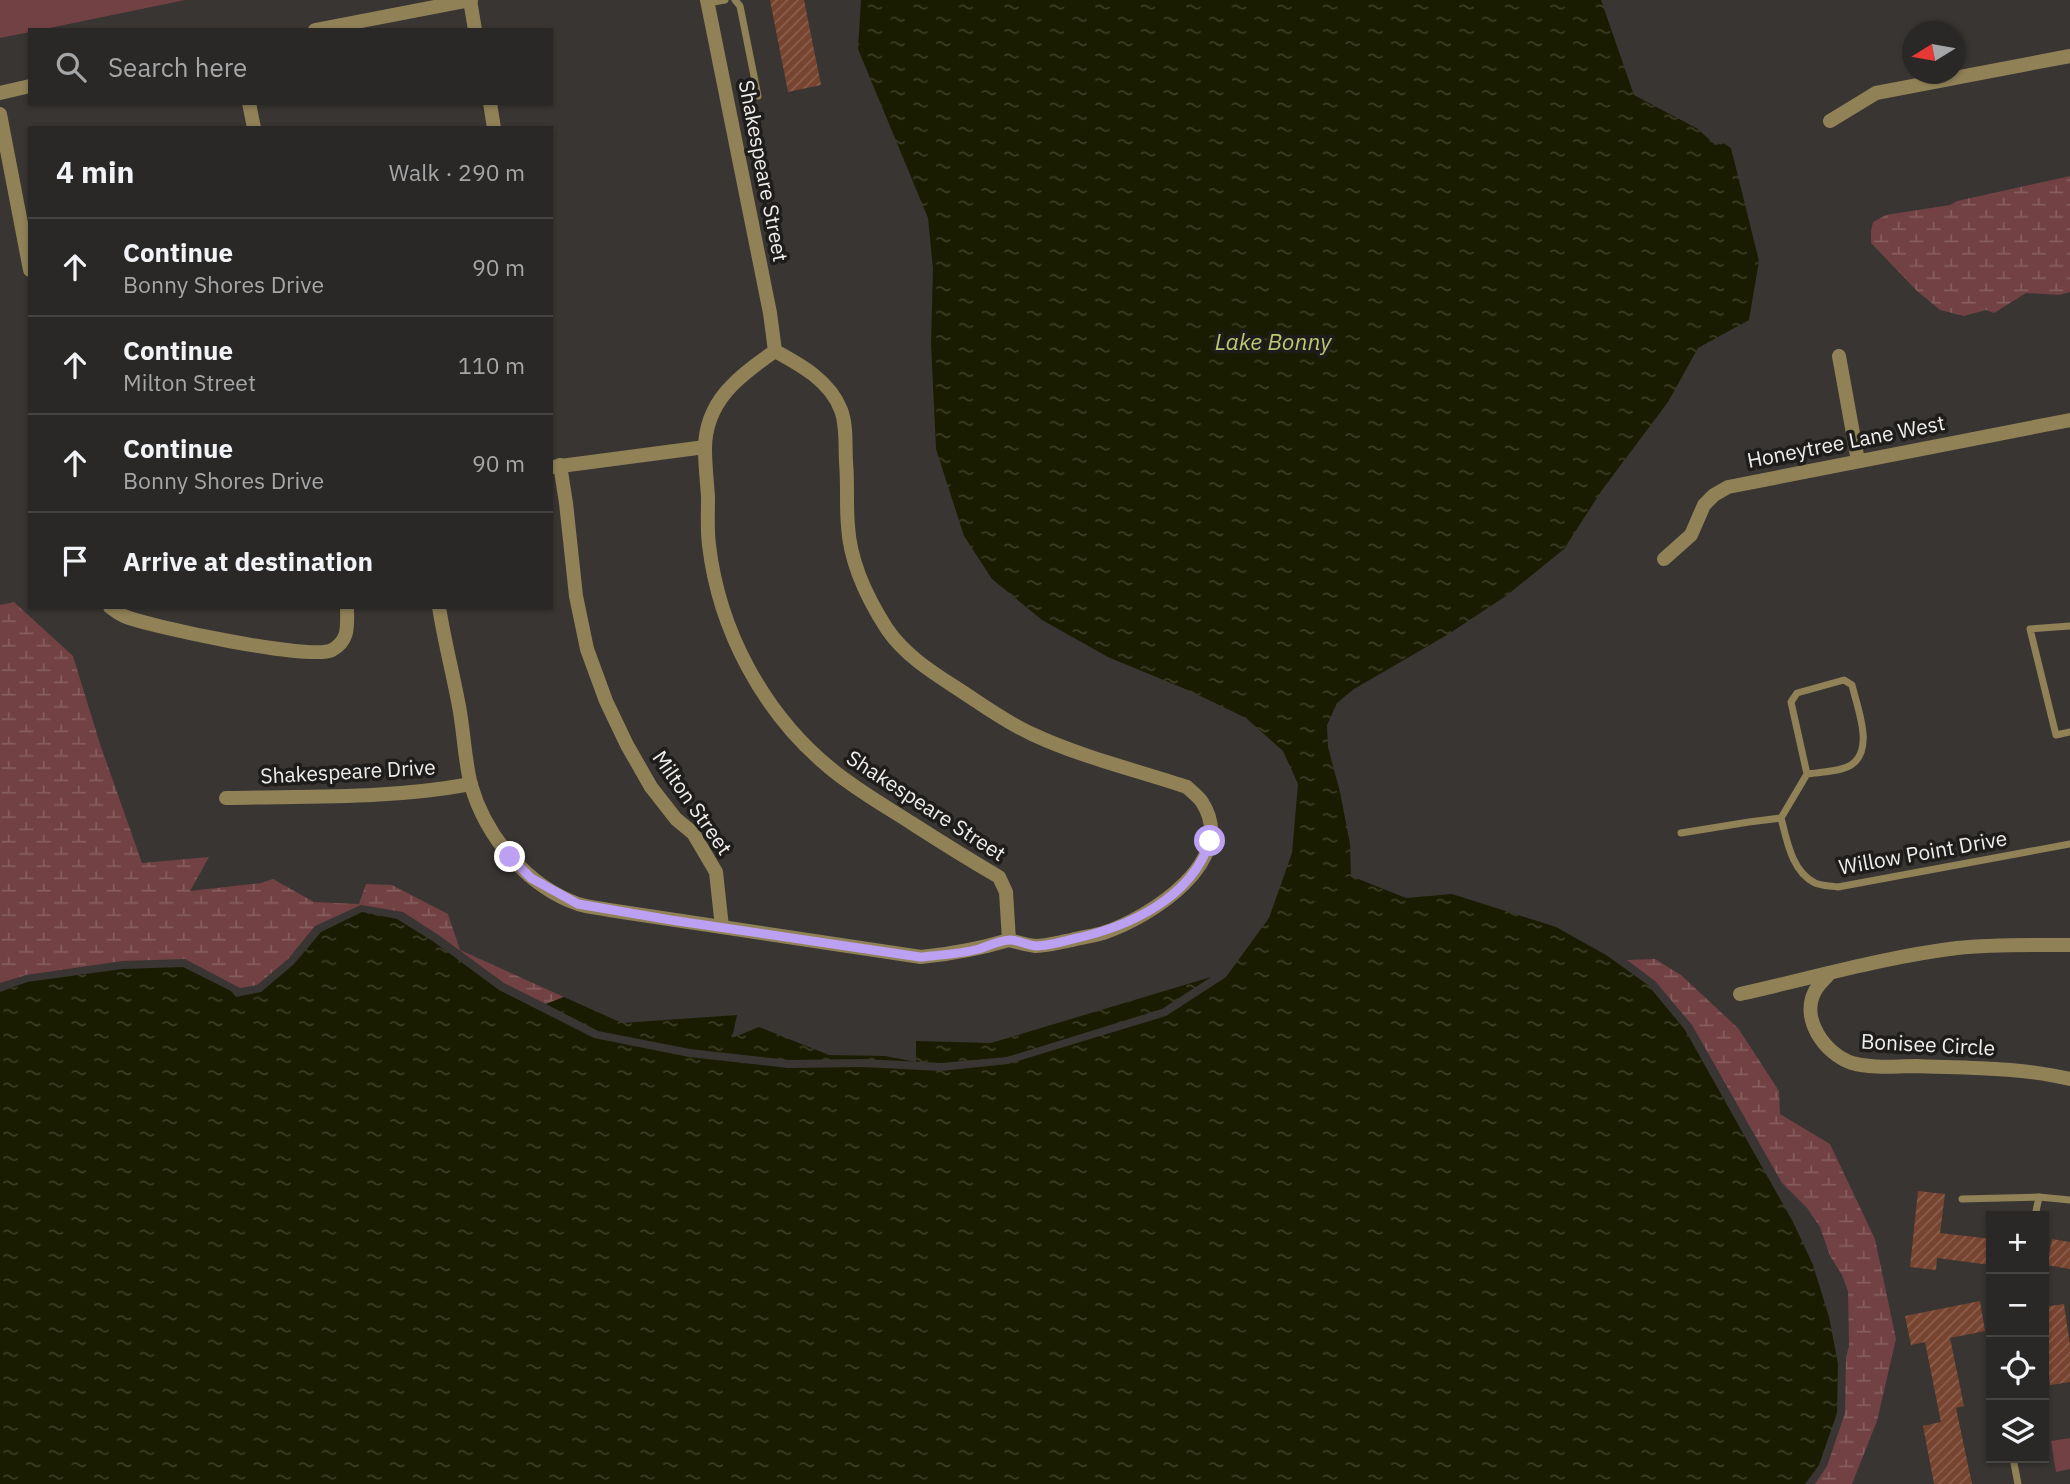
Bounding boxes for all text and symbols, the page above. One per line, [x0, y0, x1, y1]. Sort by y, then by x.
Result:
north arrow [1902, 21, 1965, 84]
search box [28, 28, 553, 105]
icon: search [52, 48, 90, 86]
text: Search here [108, 50, 247, 84]
street label: Shakespeare Street [733, 78, 795, 264]
text: 4 min [56, 152, 134, 191]
text: Walk · 290 m [389, 157, 525, 187]
text: Continue [123, 235, 233, 269]
icon: ahead [56, 248, 94, 286]
text: 90 m [472, 252, 525, 282]
text: Bonny Shores Drive [123, 269, 324, 299]
water label: Lake Bonny [1215, 326, 1332, 356]
text: Continue [123, 333, 233, 367]
icon: ahead [56, 346, 94, 384]
text: 110 m [458, 350, 525, 380]
text: Milton Street [123, 367, 256, 397]
street label: Honeytree Lane West [1745, 408, 1947, 474]
text: Continue [123, 431, 233, 465]
icon: ahead [56, 444, 94, 482]
text: 90 m [472, 448, 525, 478]
text: Bonny Shores Drive [123, 465, 324, 495]
icon: arrive [56, 542, 94, 580]
text: Arrive at destination [123, 544, 373, 578]
street label: Shakespeare Street [842, 743, 1012, 867]
street label: Milton Street [647, 745, 739, 860]
street label: Shakespeare Drive [260, 752, 436, 790]
street label: Willow Point Drive [1837, 823, 2009, 881]
route start [1194, 825, 1225, 856]
route end [494, 841, 525, 872]
street label: Bonisee Circle [1860, 1026, 1996, 1062]
map controls [1986, 1211, 2049, 1463]
button: + [1986, 1211, 2049, 1274]
button: − [1986, 1274, 2049, 1337]
button: locate [1986, 1337, 2049, 1400]
button: layers [1986, 1400, 2049, 1463]

